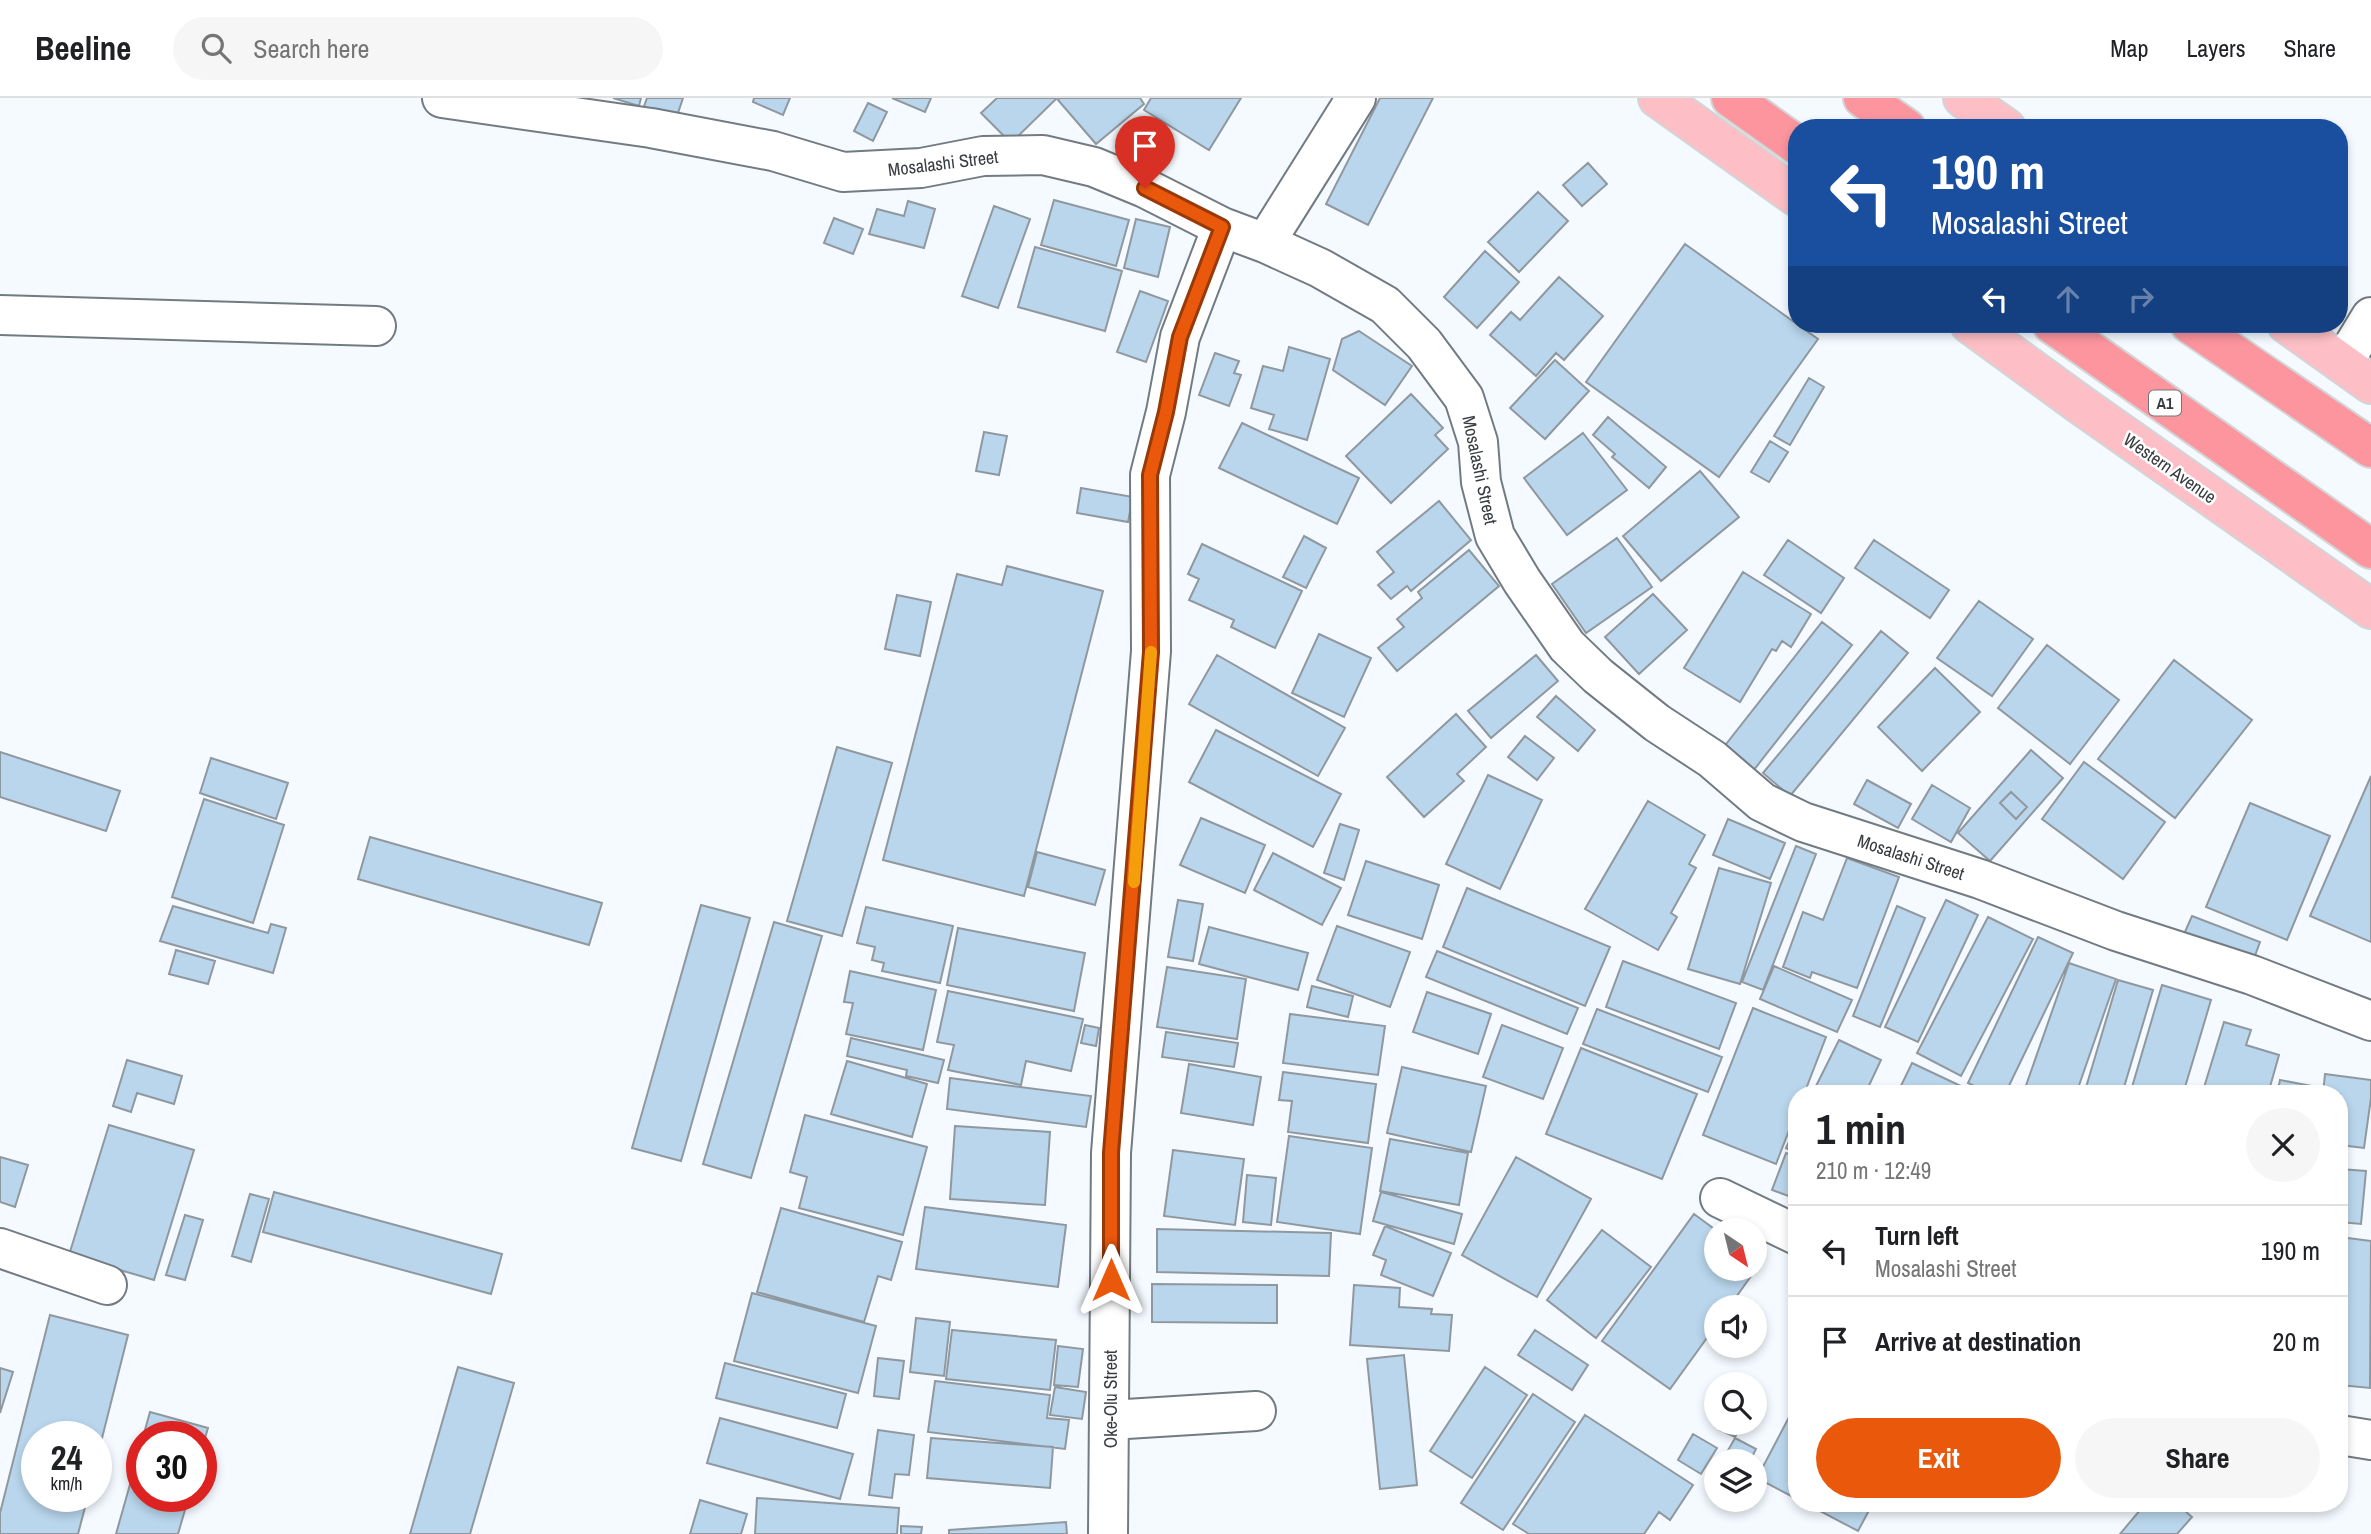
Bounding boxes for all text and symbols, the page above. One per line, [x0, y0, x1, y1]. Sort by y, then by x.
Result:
search box [173, 17, 663, 80]
text: Beeline [35, 26, 131, 70]
icon: search [197, 29, 235, 67]
text: Search here [253, 31, 369, 66]
text: Map [2110, 32, 2148, 64]
text: Layers [2186, 32, 2245, 64]
text: Share [2283, 32, 2336, 64]
pin [1115, 116, 1175, 188]
icon: arrive [1126, 127, 1164, 165]
text: 190 m [1931, 138, 2045, 204]
street label: Mosalashi Street [887, 144, 999, 182]
icon: left [1816, 147, 1907, 238]
text: Mosalashi Street [1931, 201, 2128, 244]
icon: left [1976, 280, 2014, 318]
icon: ahead [2049, 280, 2087, 318]
icon: right [2122, 280, 2160, 318]
road number: A1 [2149, 390, 2181, 416]
street label: Mosalashi Street [1456, 413, 1504, 527]
street label: Western Avenue [2119, 427, 2221, 509]
street label: Mosalashi Street [1854, 828, 1968, 886]
text: 1 min [1816, 1101, 1906, 1157]
button: close [2246, 1108, 2320, 1182]
text: 210 m · 12:49 [1816, 1155, 1931, 1186]
north arrow [1704, 1218, 1768, 1281]
map controls [1704, 1218, 1767, 1512]
text: Turn left [1875, 1218, 1959, 1253]
icon: left [1816, 1232, 1854, 1270]
text: 190 m [2261, 1233, 2320, 1268]
position arrow [1074, 1243, 1148, 1317]
text: Mosalashi Street [1875, 1253, 2017, 1284]
button: sound [1704, 1295, 1767, 1358]
icon: arrive [1816, 1323, 1854, 1361]
text: Arrive at destination [1875, 1324, 2081, 1359]
text: 20 m [2273, 1324, 2320, 1359]
street label: Oke-Olu Street [1098, 1350, 1123, 1448]
button: search [1704, 1372, 1767, 1435]
button: Exit [1816, 1418, 2061, 1498]
button: Share [2075, 1418, 2320, 1498]
speed limit sign: 30 [126, 1421, 217, 1512]
text: 24 [51, 1434, 82, 1481]
button: layers [1704, 1449, 1767, 1512]
text: km/h [51, 1471, 83, 1496]

